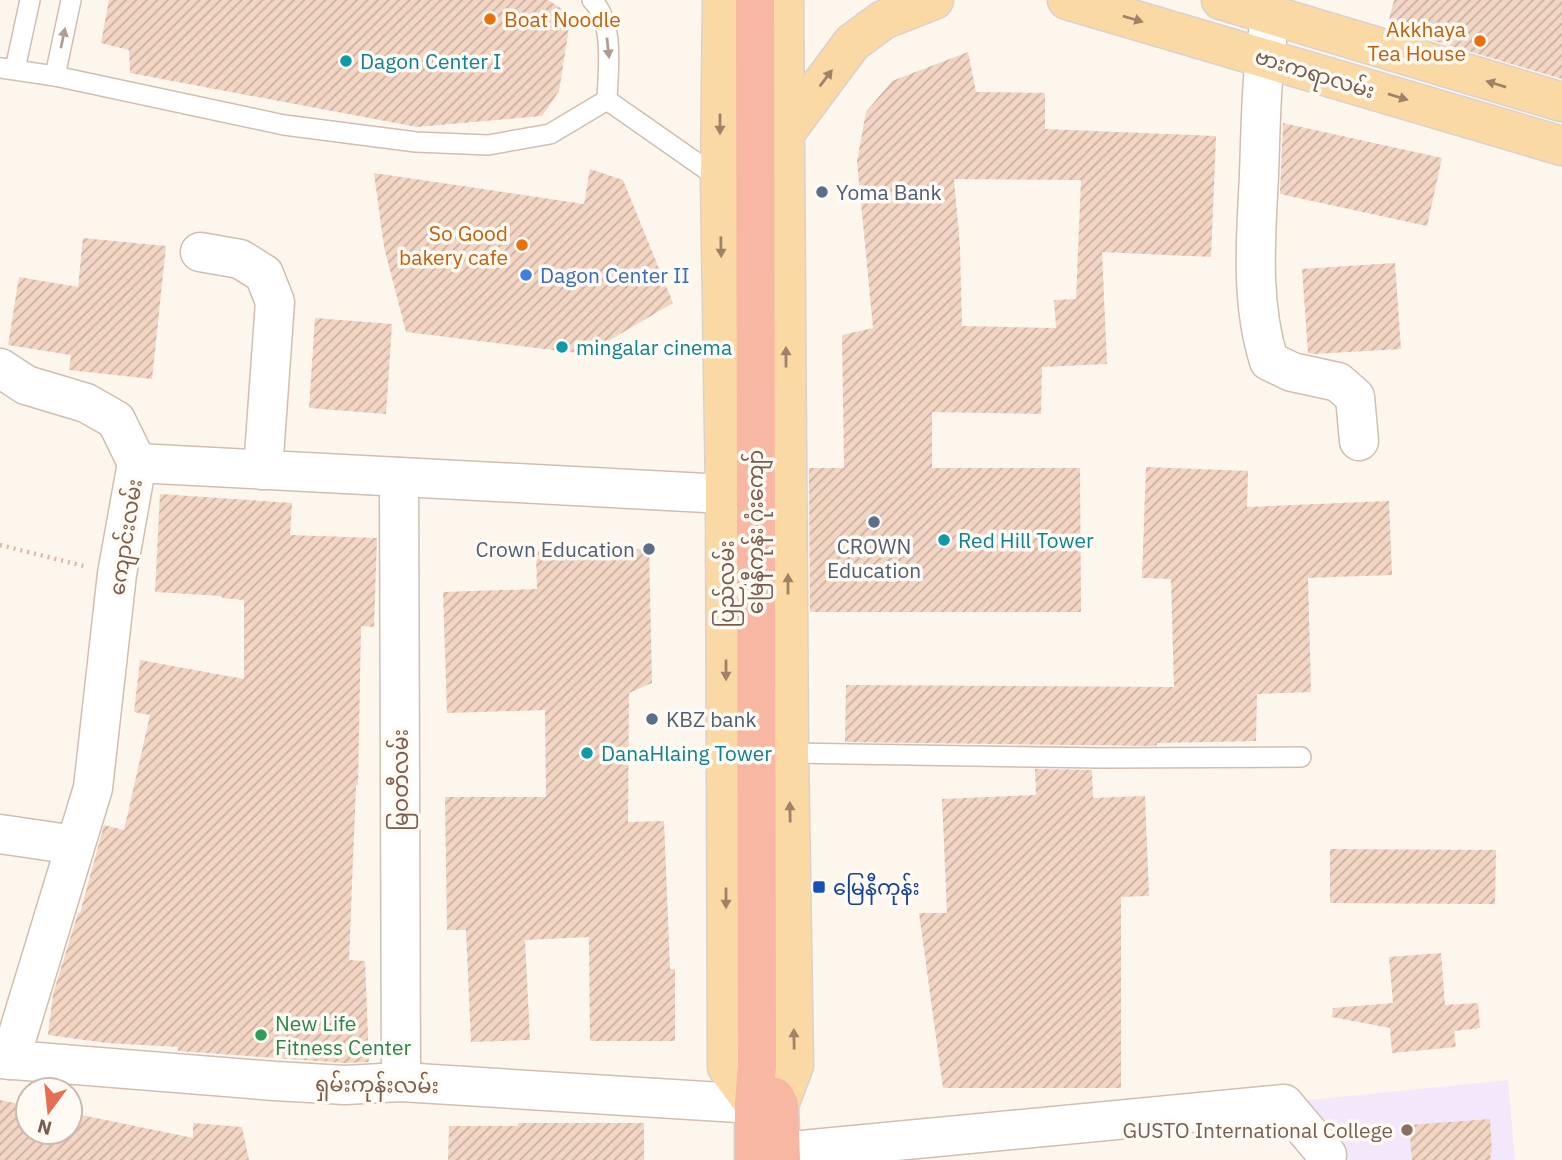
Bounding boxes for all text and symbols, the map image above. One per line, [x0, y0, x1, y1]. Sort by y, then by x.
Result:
place label: Boat Noodle [504, 5, 621, 33]
marker: Boat Noodle [482, 11, 498, 27]
one-way arrow [1122, 14, 1143, 24]
place label: Akkhaya Tea House [1367, 15, 1466, 67]
one-way arrow [57, 27, 68, 49]
marker: Akkhaya Tea House [1472, 33, 1488, 49]
one-way arrow [603, 37, 614, 59]
street label: ဗားကရာလမ်း [1251, 41, 1379, 108]
place label: Dagon Center I [360, 47, 501, 75]
marker: Dagon Center I [338, 53, 354, 69]
one-way arrow [818, 69, 832, 87]
one-way arrow [1486, 78, 1507, 88]
one-way arrow [1387, 93, 1408, 103]
one-way arrow [714, 113, 726, 135]
place label: Yoma Bank [836, 178, 942, 206]
marker: Yoma Bank [814, 184, 830, 200]
place label: So Good bakery cafe [399, 219, 508, 271]
one-way arrow [715, 236, 727, 258]
marker: So Good bakery cafe [514, 237, 530, 253]
place label: Dagon Center II [540, 261, 690, 289]
marker: Dagon Center II [518, 267, 534, 283]
place label: mingalar cinema [576, 333, 732, 361]
marker: mingalar cinema [554, 339, 570, 355]
one-way arrow [780, 346, 792, 368]
street label: မြေနီကုန်း ဂုံးကျော် [740, 450, 774, 614]
street label: ကျောင်းလမ်း [101, 477, 153, 598]
marker: CROWN Education [866, 514, 882, 530]
place label: Red Hill Tower [958, 526, 1094, 554]
place label: CROWN Education [827, 532, 921, 584]
marker: Red Hill Tower [936, 532, 952, 548]
place label: Crown Education [475, 535, 635, 563]
street label: ပြည်လမ်း [711, 540, 744, 628]
marker: Crown Education [641, 541, 657, 557]
one-way arrow [782, 573, 794, 595]
one-way arrow [720, 660, 732, 682]
place label: KBZ bank [666, 705, 757, 733]
marker: KBZ bank [644, 711, 660, 727]
street label: မြဝတီလမ်း [385, 729, 418, 831]
place label: DanaHlaing Tower [601, 739, 772, 767]
marker: DanaHlaing Tower [579, 745, 595, 761]
one-way arrow [784, 801, 796, 823]
place label: မြေနီကုန်း [833, 872, 920, 905]
marker: မြေနီကုန်း [811, 879, 827, 895]
one-way arrow [720, 887, 732, 909]
place label: New Life Fitness Center [275, 1009, 411, 1061]
marker: New Life Fitness Center [253, 1027, 269, 1043]
one-way arrow [788, 1028, 800, 1050]
street label: ရှမ်းကုန်းလမ်း [315, 1068, 439, 1103]
north arrow [14, 1076, 84, 1146]
text: N [35, 1114, 54, 1141]
place label: GUSTO International College [1123, 1116, 1393, 1144]
marker: GUSTO International College [1399, 1122, 1415, 1138]

